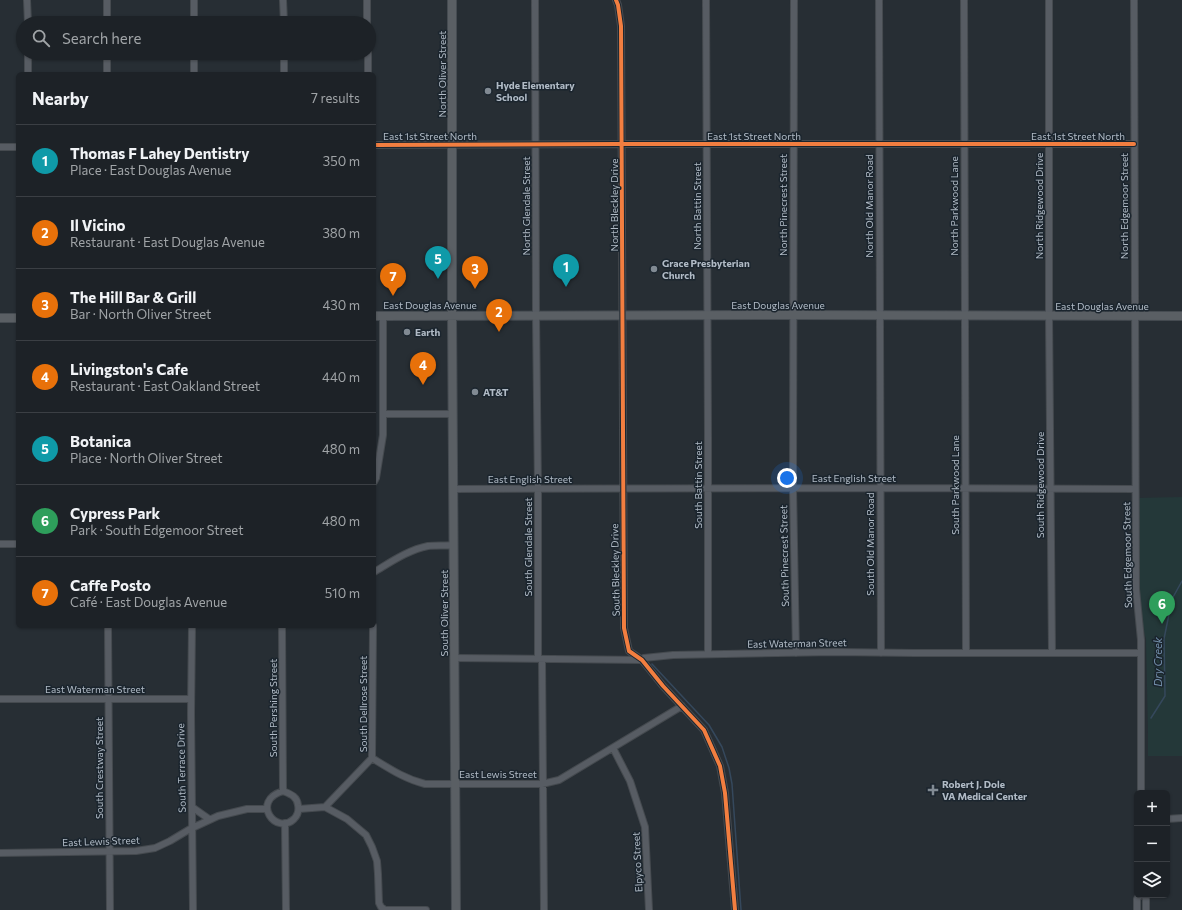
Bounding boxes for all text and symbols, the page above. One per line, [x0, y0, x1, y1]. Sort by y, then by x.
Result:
search box [16, 16, 376, 60]
icon: search [30, 27, 52, 49]
text: Search here [62, 29, 141, 47]
street label: North Oliver Street [436, 31, 448, 117]
place label: Hyde Elementary School [496, 79, 575, 103]
marker: Hyde Elementary School [483, 86, 493, 96]
text: Nearby [32, 88, 89, 109]
text: 7 results [311, 90, 360, 106]
street label: East 1st Street North [383, 130, 477, 142]
street label: East 1st Street North [707, 130, 801, 142]
street label: East 1st Street North [1031, 130, 1125, 142]
text: Thomas F Lahey Dentistry [70, 144, 249, 162]
text: 1 [42, 153, 48, 169]
text: 350 m [323, 153, 360, 169]
street label: North Ridgewood Drive [1033, 153, 1045, 259]
street label: North Edgemoor Street [1118, 153, 1130, 259]
street label: North Pinecrest Street [777, 154, 789, 256]
street label: North Old Manor Road [863, 154, 875, 258]
street label: North Glendale Street [520, 156, 532, 256]
street label: North Parkwood Lane [948, 156, 960, 256]
street label: North Bleckley Drive [608, 159, 620, 251]
text: Place · East Douglas Avenue [70, 162, 231, 178]
street label: North Battin Street [691, 162, 703, 250]
text: Il Vicino [70, 216, 126, 234]
text: 2 [41, 225, 49, 241]
text: 380 m [322, 225, 360, 241]
text: Restaurant · East Douglas Avenue [70, 234, 265, 250]
pin: 5 [425, 246, 451, 279]
pin: 1 [553, 254, 579, 287]
pin: 3 [462, 256, 488, 289]
place label: Grace Presbyterian Church [662, 257, 750, 281]
pin: 7 [380, 263, 406, 296]
marker: Grace Presbyterian Church [649, 264, 659, 274]
text: The Hill Bar & Grill [70, 288, 196, 306]
text: 3 [41, 297, 49, 313]
text: 430 m [322, 297, 360, 313]
street label: East Douglas Avenue [383, 299, 477, 311]
pin: 2 [486, 299, 512, 332]
street label: East Douglas Avenue [731, 299, 825, 311]
street label: East Douglas Avenue [1055, 300, 1149, 312]
text: Bar · North Oliver Street [70, 306, 211, 322]
place label: Earth [415, 326, 441, 338]
marker: Earth [402, 327, 412, 337]
pin: 4 [410, 352, 436, 385]
text: Livingston's Cafe [70, 360, 188, 378]
text: 4 [41, 369, 49, 385]
text: 440 m [322, 369, 360, 385]
text: Restaurant · East Oakland Street [70, 378, 260, 394]
place label: AT&T [483, 386, 509, 398]
marker: AT&T [470, 387, 480, 397]
text: Botanica [70, 432, 131, 450]
street label: South Ridgewood Drive [1034, 432, 1046, 538]
street label: South Parkwood Lane [949, 435, 961, 535]
text: 5 [41, 441, 49, 457]
text: 480 m [322, 441, 360, 457]
street label: South Battin Street [692, 441, 704, 529]
text: Place · North Oliver Street [70, 450, 223, 466]
your location [777, 468, 797, 488]
street label: East English Street [812, 472, 896, 484]
street label: East English Street [488, 473, 572, 485]
street label: South Old Manor Road [864, 492, 876, 596]
street label: South Glendale Street [522, 497, 534, 597]
street label: South Edgemoor Street [1120, 502, 1134, 608]
text: Cypress Park [70, 504, 160, 522]
street label: South Pinecrest Street [777, 505, 791, 607]
text: 6 [41, 513, 49, 529]
text: 480 m [322, 513, 360, 529]
text: Park · South Edgemoor Street [70, 522, 243, 538]
street label: South Bleckley Drive [608, 524, 622, 616]
street label: South Oliver Street [438, 570, 450, 656]
text: Caffe Posto [70, 576, 151, 594]
text: 7 [41, 585, 49, 601]
text: 510 m [325, 585, 360, 601]
pin: 6 [1149, 591, 1175, 624]
text: Café · East Douglas Avenue [70, 594, 227, 610]
street label: East Waterman Street [747, 636, 847, 650]
water label: Dry Creek [1151, 636, 1164, 687]
street label: South Dellrose Street [357, 656, 369, 752]
street label: South Pershing Street [267, 659, 279, 757]
street label: East Waterman Street [45, 683, 145, 695]
street label: South Crestway Street [93, 717, 105, 819]
street label: South Terrace Drive [174, 723, 188, 813]
street label: East Lewis Street [459, 768, 537, 780]
place label: Robert J. Dole VA Medical Center [942, 778, 1027, 802]
marker: Robert J. Dole VA Medical Center [927, 784, 939, 796]
map controls [1134, 790, 1170, 898]
button: + [1134, 790, 1170, 826]
button: − [1134, 826, 1170, 862]
street label: Elpyco Street [629, 832, 645, 892]
street label: East Lewis Street [62, 834, 140, 848]
button: layers [1134, 862, 1170, 898]

